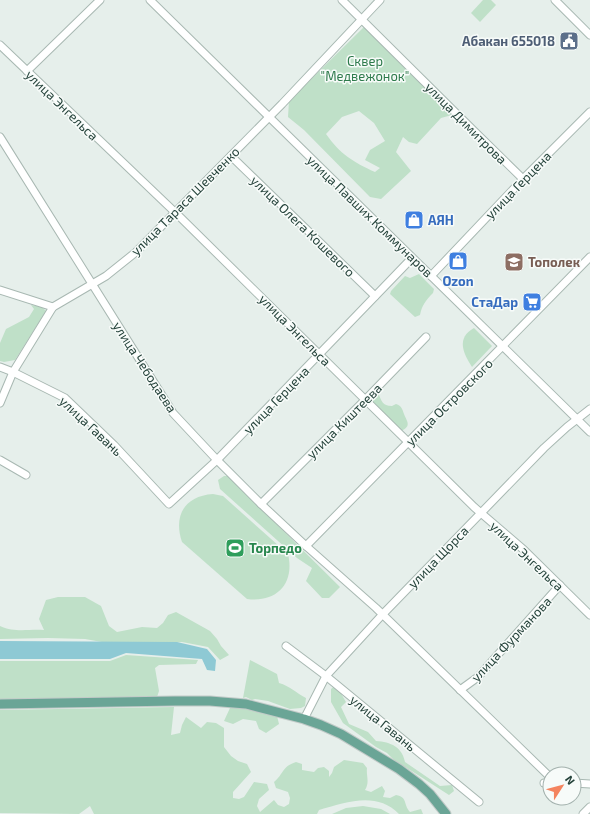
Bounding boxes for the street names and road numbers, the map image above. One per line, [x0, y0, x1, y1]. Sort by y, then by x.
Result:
street label: улица Энгельса [22, 66, 102, 144]
street label: улица Димитрова [422, 79, 510, 167]
street label: улица Тараса Шевченко [127, 143, 243, 259]
street label: улица Герцена [482, 148, 554, 222]
street label: улица Павших Коммунаров [304, 152, 436, 280]
street label: улица Олега Кошевого [248, 172, 358, 280]
street label: улица Энгельса [256, 291, 334, 369]
street label: улица Чебодаева [110, 318, 180, 416]
street label: улица Островского [402, 355, 496, 449]
street label: улица Герцена [240, 363, 312, 437]
street label: улица Киштеева [303, 380, 385, 462]
street label: улица Гавань [56, 393, 126, 459]
street label: улица Энгельса [487, 518, 567, 594]
street label: улица Щорса [404, 523, 472, 591]
street label: улица Фурманова [467, 593, 555, 685]
street label: улица Гавань [347, 692, 419, 755]

